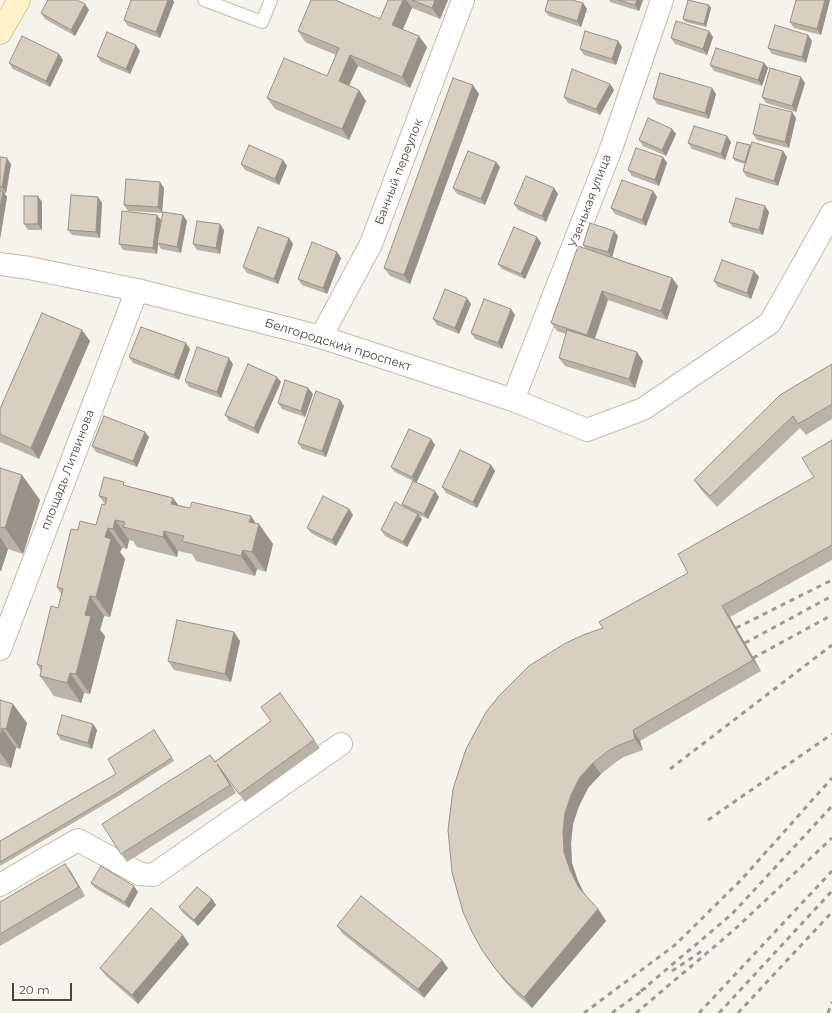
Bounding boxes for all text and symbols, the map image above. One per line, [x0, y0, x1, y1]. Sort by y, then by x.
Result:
street label: Банный переулок [372, 117, 426, 227]
street label: Узенькая улица [566, 152, 614, 250]
street label: Белгородский проспект [263, 316, 413, 374]
street label: площадь Литвинова [38, 408, 98, 532]
scale bar [14, 975, 74, 1001]
text: 20 m [19, 982, 50, 997]

